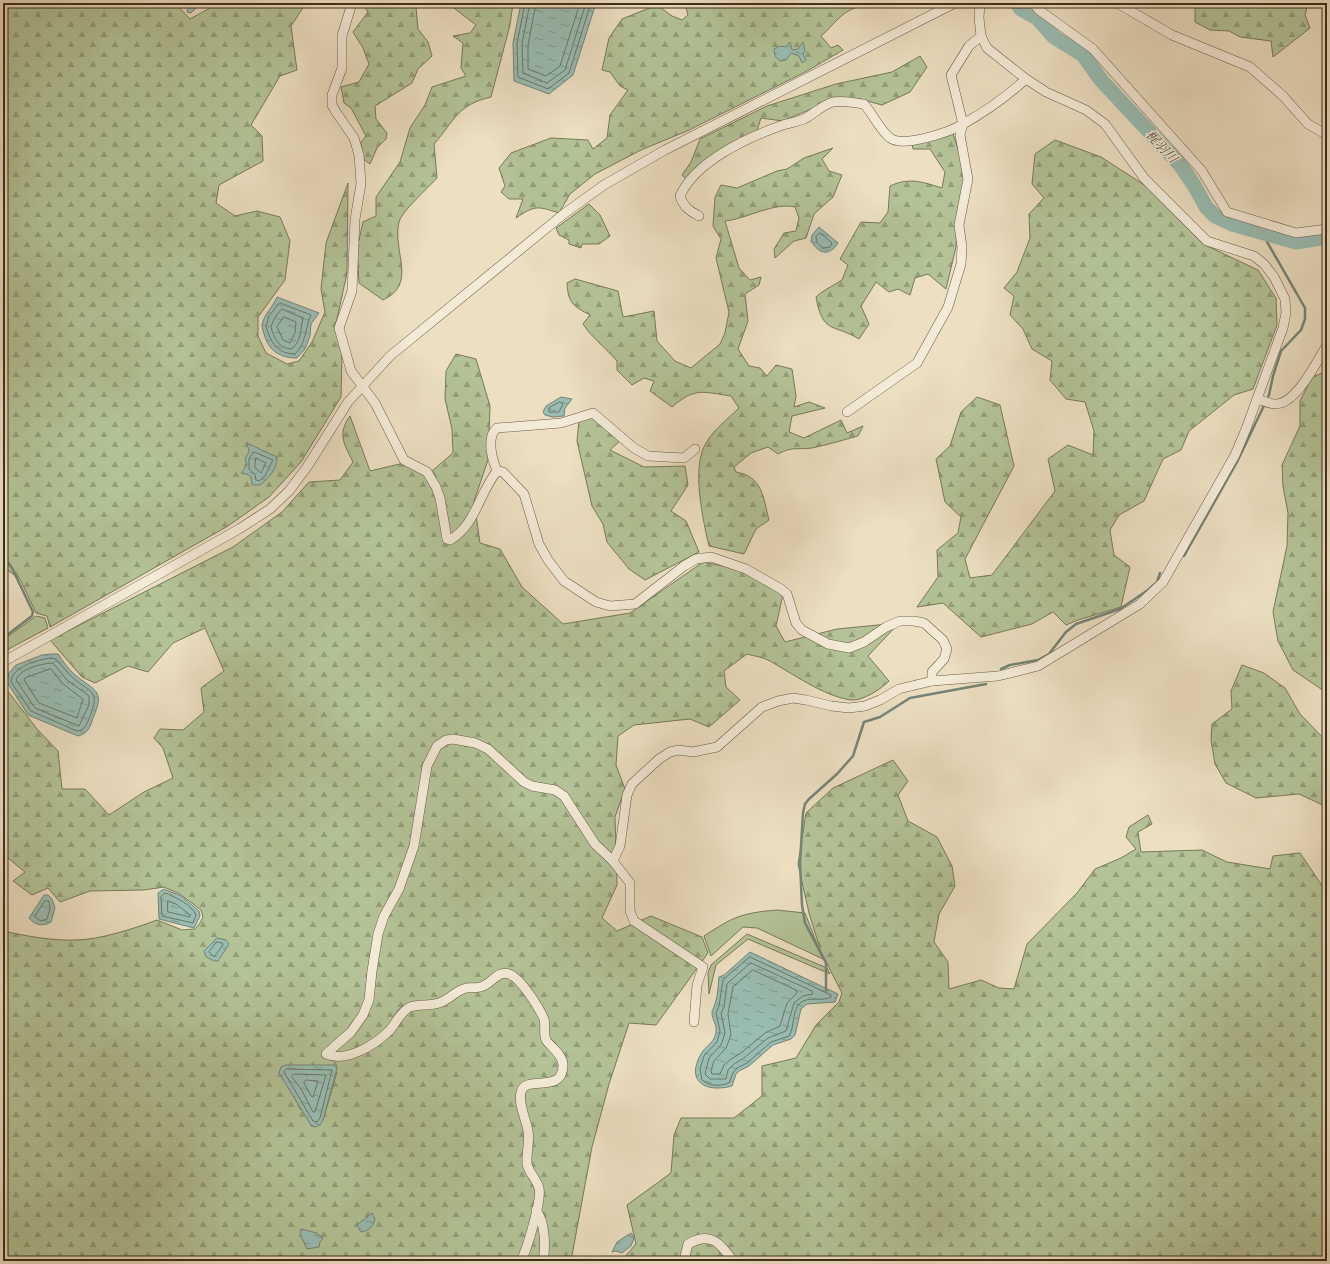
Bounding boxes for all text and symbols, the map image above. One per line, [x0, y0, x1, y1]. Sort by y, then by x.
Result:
water label: 梶羽川 [1141, 127, 1182, 169]

